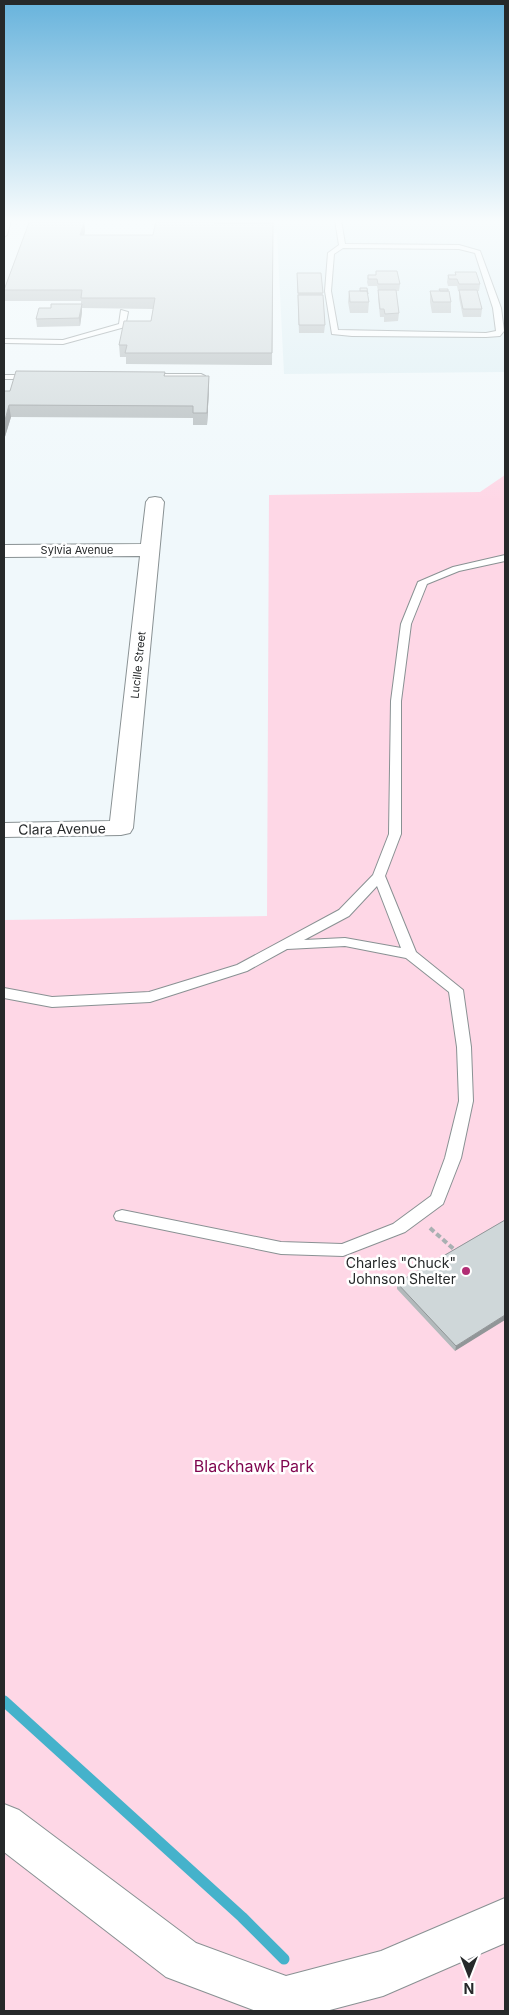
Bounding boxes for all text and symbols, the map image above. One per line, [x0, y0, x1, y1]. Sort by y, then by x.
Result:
street label: Sylvia Avenue [41, 543, 113, 557]
street label: Lucille Street [128, 630, 149, 699]
street label: Clara Avenue [18, 819, 106, 838]
place label: Charles "Chuck" Johnson Shelter [346, 1254, 456, 1287]
marker: Charles "Chuck" Johnson Shelter [460, 1265, 472, 1277]
park label: Blackhawk Park [194, 1456, 314, 1476]
north arrow [444, 1950, 494, 2000]
text: N [464, 1980, 474, 1997]

